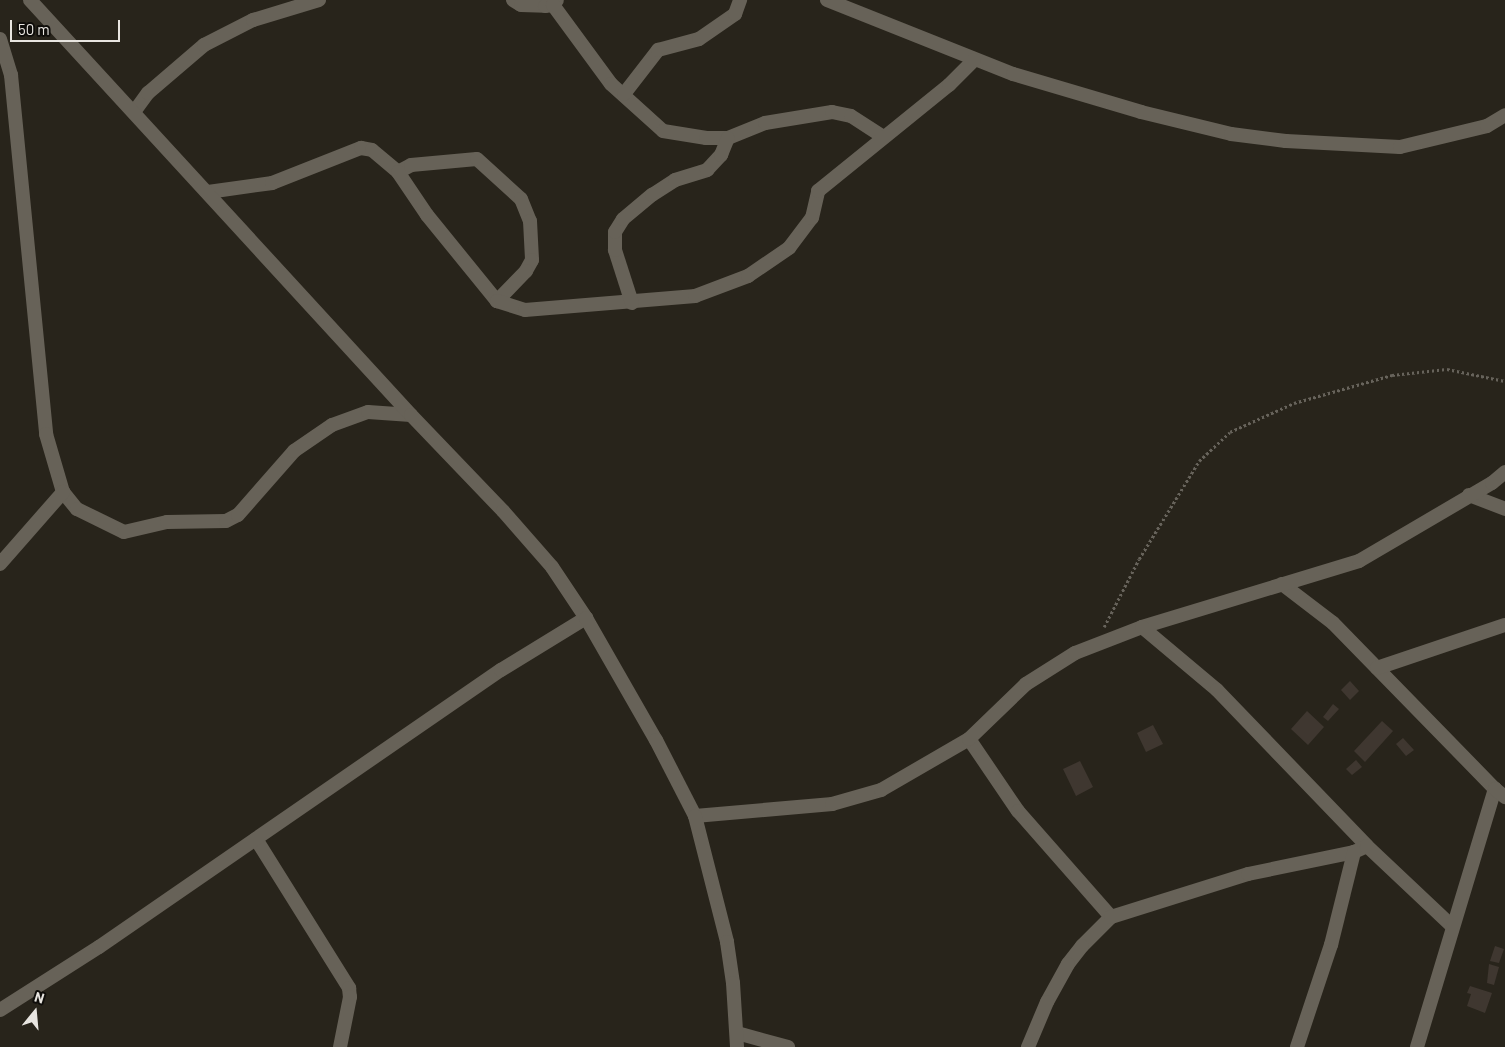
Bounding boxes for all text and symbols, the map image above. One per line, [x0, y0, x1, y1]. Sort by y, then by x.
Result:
scale bar [12, 10, 122, 42]
text: 50 m [18, 20, 50, 38]
north arrow [10, 987, 60, 1037]
text: N [33, 988, 46, 1007]

